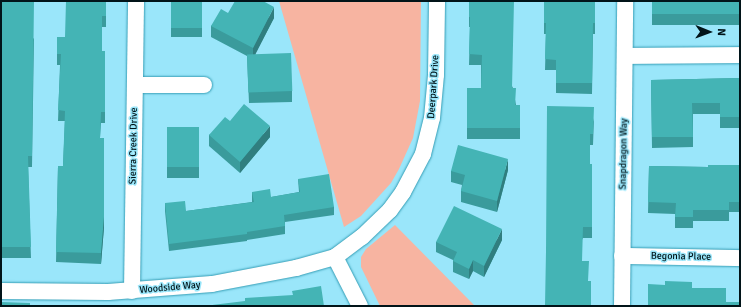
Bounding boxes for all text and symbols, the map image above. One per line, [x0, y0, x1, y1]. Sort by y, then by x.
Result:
north arrow [689, 12, 729, 52]
text: N [715, 28, 728, 36]
street label: Deerpark Drive [426, 55, 442, 119]
street label: Sierra Creek Drive [127, 107, 141, 185]
street label: Snapdragon Way [617, 118, 631, 190]
street label: Begonia Place [651, 250, 711, 264]
street label: Woodside Way [139, 279, 201, 297]

